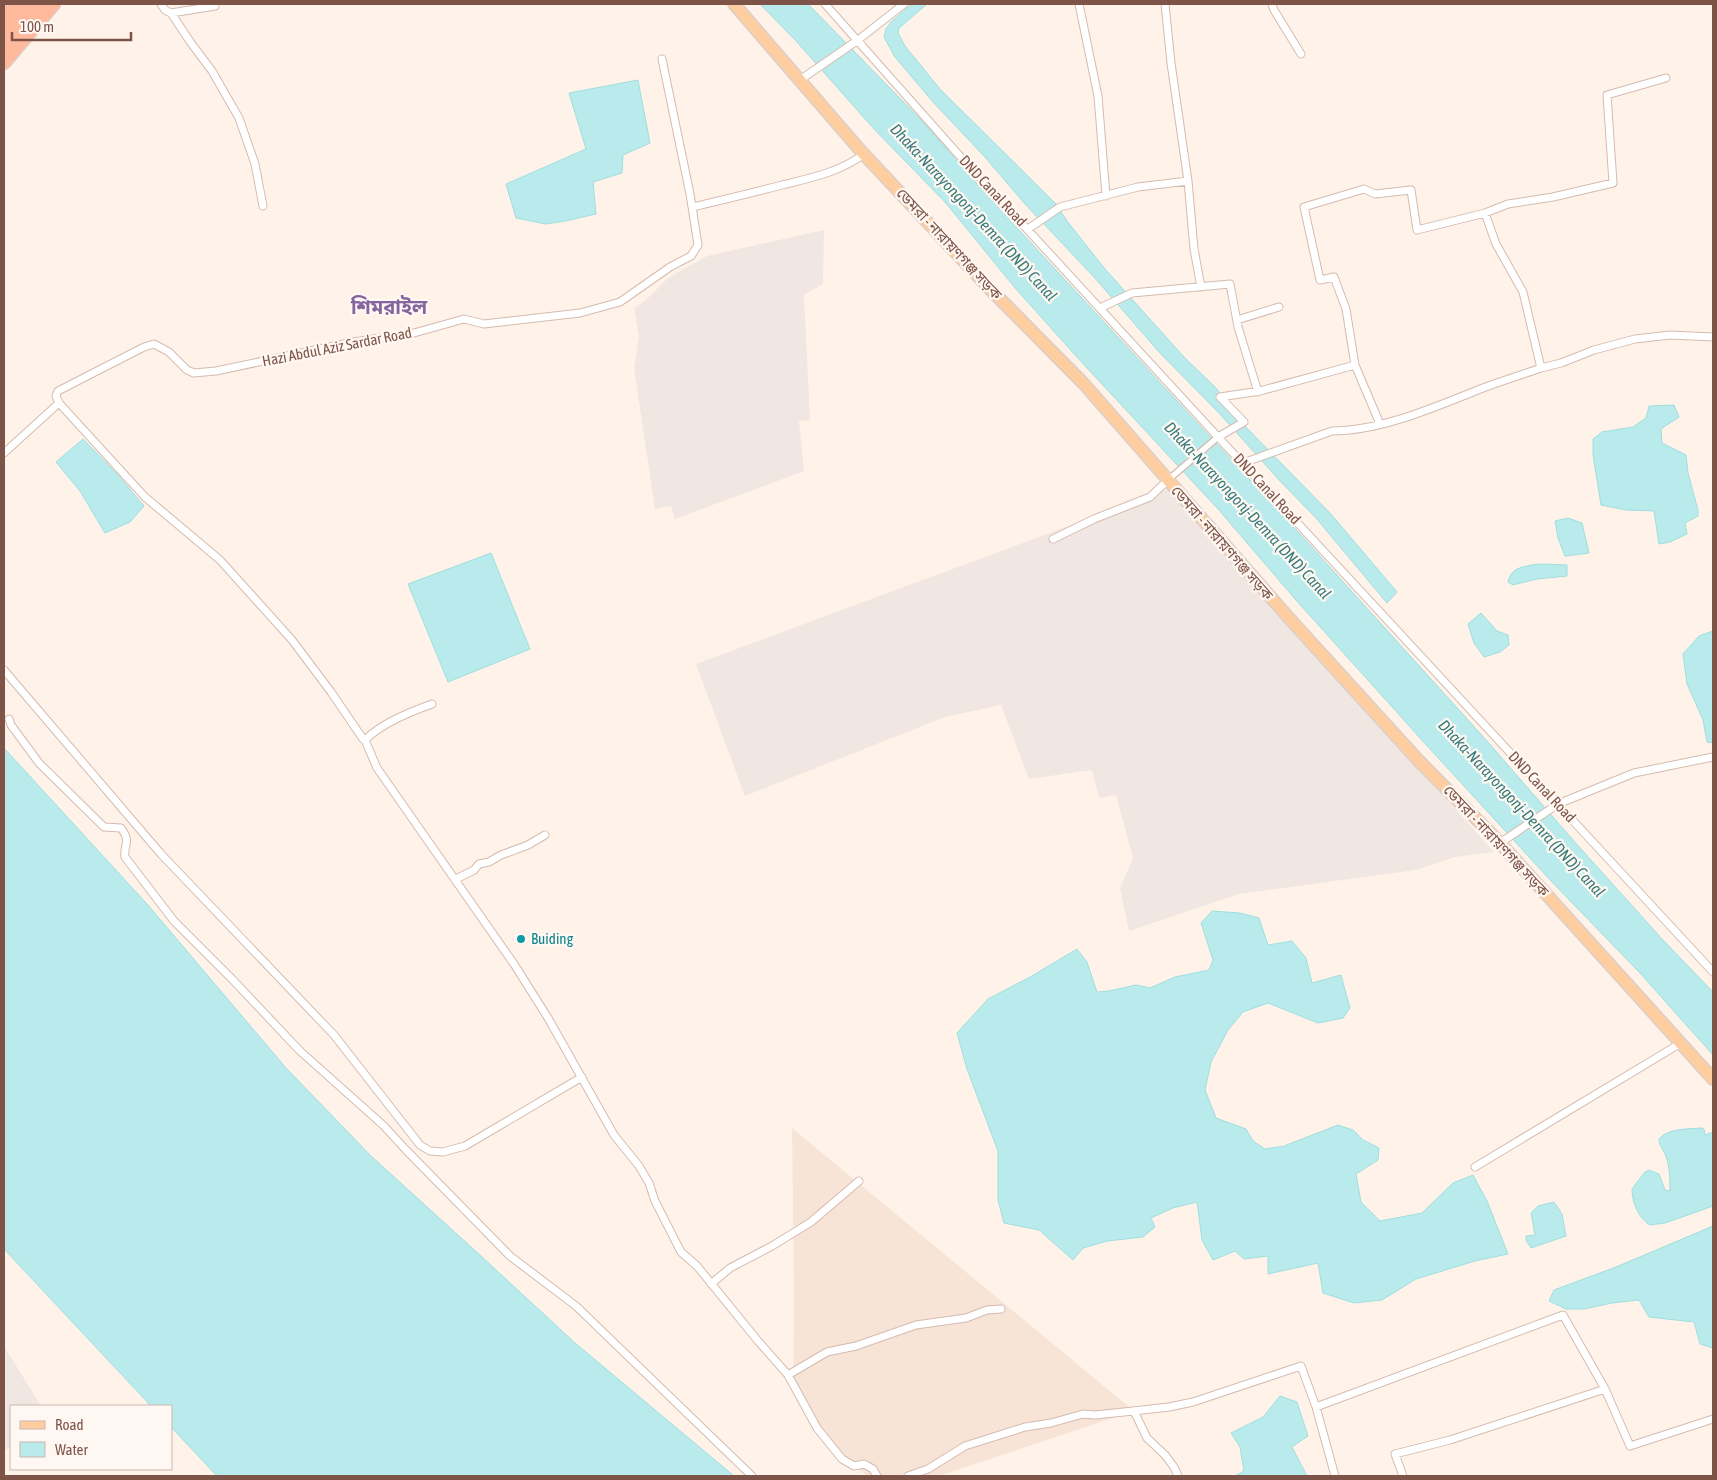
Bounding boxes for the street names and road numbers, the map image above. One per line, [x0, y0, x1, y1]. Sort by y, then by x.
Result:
street label: DND Canal Road [956, 152, 1030, 229]
street label: ডেমরা - নারায়ণগঞ্জ সড়ক [893, 184, 1006, 304]
street label: Hazi Abdul Aziz Sardar Road [261, 324, 413, 369]
street label: DND Canal Road [1230, 450, 1304, 527]
street label: ডেমরা - নারায়ণগঞ্জ সড়ক [1168, 482, 1277, 604]
street label: DND Canal Road [1505, 748, 1579, 825]
street label: ডেমরা - নারায়ণগঞ্জ সড়ক [1440, 781, 1553, 901]

